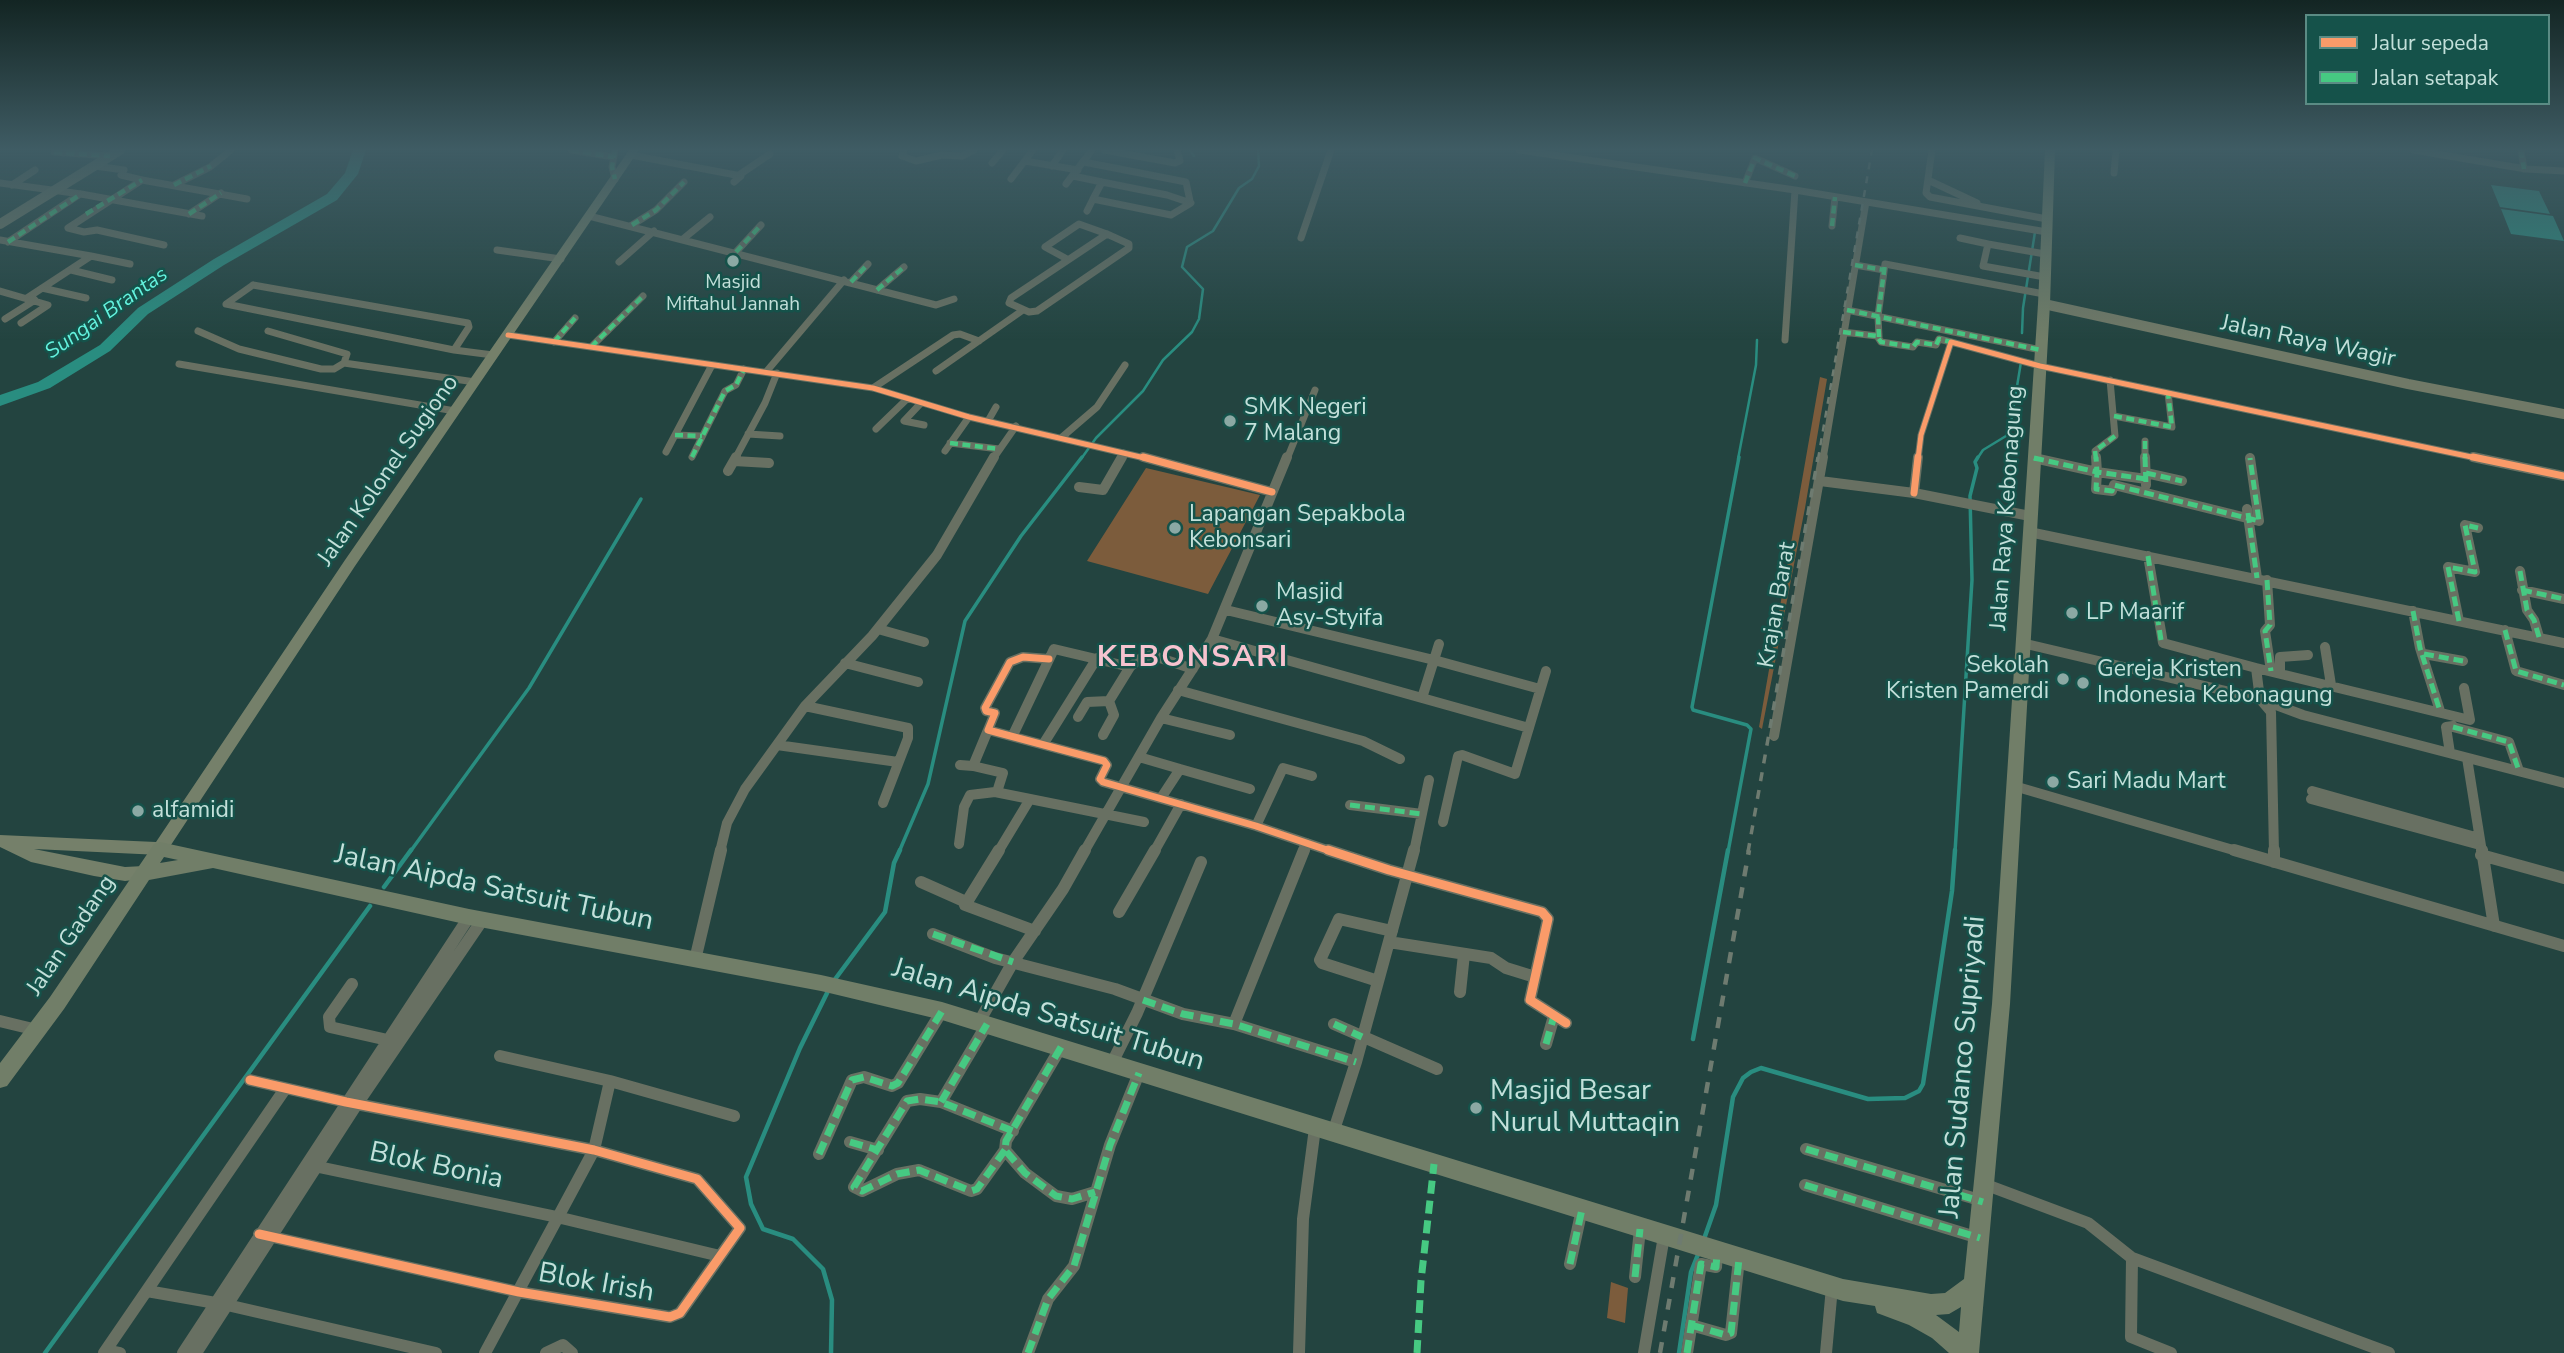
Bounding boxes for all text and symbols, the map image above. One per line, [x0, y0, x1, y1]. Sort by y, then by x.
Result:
legend [2305, 14, 2550, 105]
text: Jalur sepeda [2372, 29, 2489, 57]
text: Jalan setapak [2372, 64, 2498, 92]
marker: Masjid Miftahul Jannah [725, 253, 741, 269]
water label: Sungai Brantas [41, 263, 173, 365]
place label: Masjid Miftahul Jannah [666, 272, 800, 316]
street label: Jalan Raya Wagir [2218, 310, 2398, 374]
street label: Jalan Kolonel Sugiono [313, 370, 465, 572]
street label: Jalan Raya Kebonagung [1986, 385, 2030, 631]
place label: SMK Negeri 7 Malang [1244, 394, 1367, 448]
marker: SMK Negeri 7 Malang [1222, 413, 1238, 429]
place label: Lapangan Sepakbola Kebonsari [1189, 501, 1406, 555]
marker: Lapangan Sepakbola Kebonsari [1167, 520, 1183, 536]
street label: Krajan Barat [1753, 540, 1803, 670]
place label: Masjid Asy-Styifa [1276, 579, 1383, 633]
marker: Masjid Asy-Styifa [1254, 598, 1270, 614]
place label: LP Maarif [2086, 599, 2184, 627]
marker: LP Maarif [2064, 605, 2080, 621]
district label: KEBONSARI [1098, 641, 1288, 677]
place label: Sekolah Kristen Pamerdi [1886, 652, 2049, 706]
place label: Gereja Kristen Indonesia Kebonagung [2097, 656, 2333, 710]
marker: Sekolah Kristen Pamerdi [2055, 671, 2071, 687]
marker: Gereja Kristen Indonesia Kebonagung [2075, 675, 2091, 691]
place label: Sari Madu Mart [2067, 768, 2226, 796]
marker: Sari Madu Mart [2045, 774, 2061, 790]
place label: alfamidi [152, 797, 234, 825]
marker: alfamidi [130, 803, 146, 819]
street label: Jalan Aipda Satsuit Tubun [332, 839, 656, 939]
street label: Jalan Gadang [22, 871, 122, 1001]
street label: Jalan Sudanco Supriyadi [1934, 915, 1994, 1219]
street label: Jalan Aipda Satsuit Tubun [888, 952, 1208, 1080]
place label: Masjid Besar Nurul Muttaqin [1490, 1075, 1680, 1141]
marker: Masjid Besar Nurul Muttaqin [1468, 1100, 1484, 1116]
street label: Blok Bonia [366, 1136, 506, 1198]
street label: Blok Irish [536, 1257, 656, 1311]

